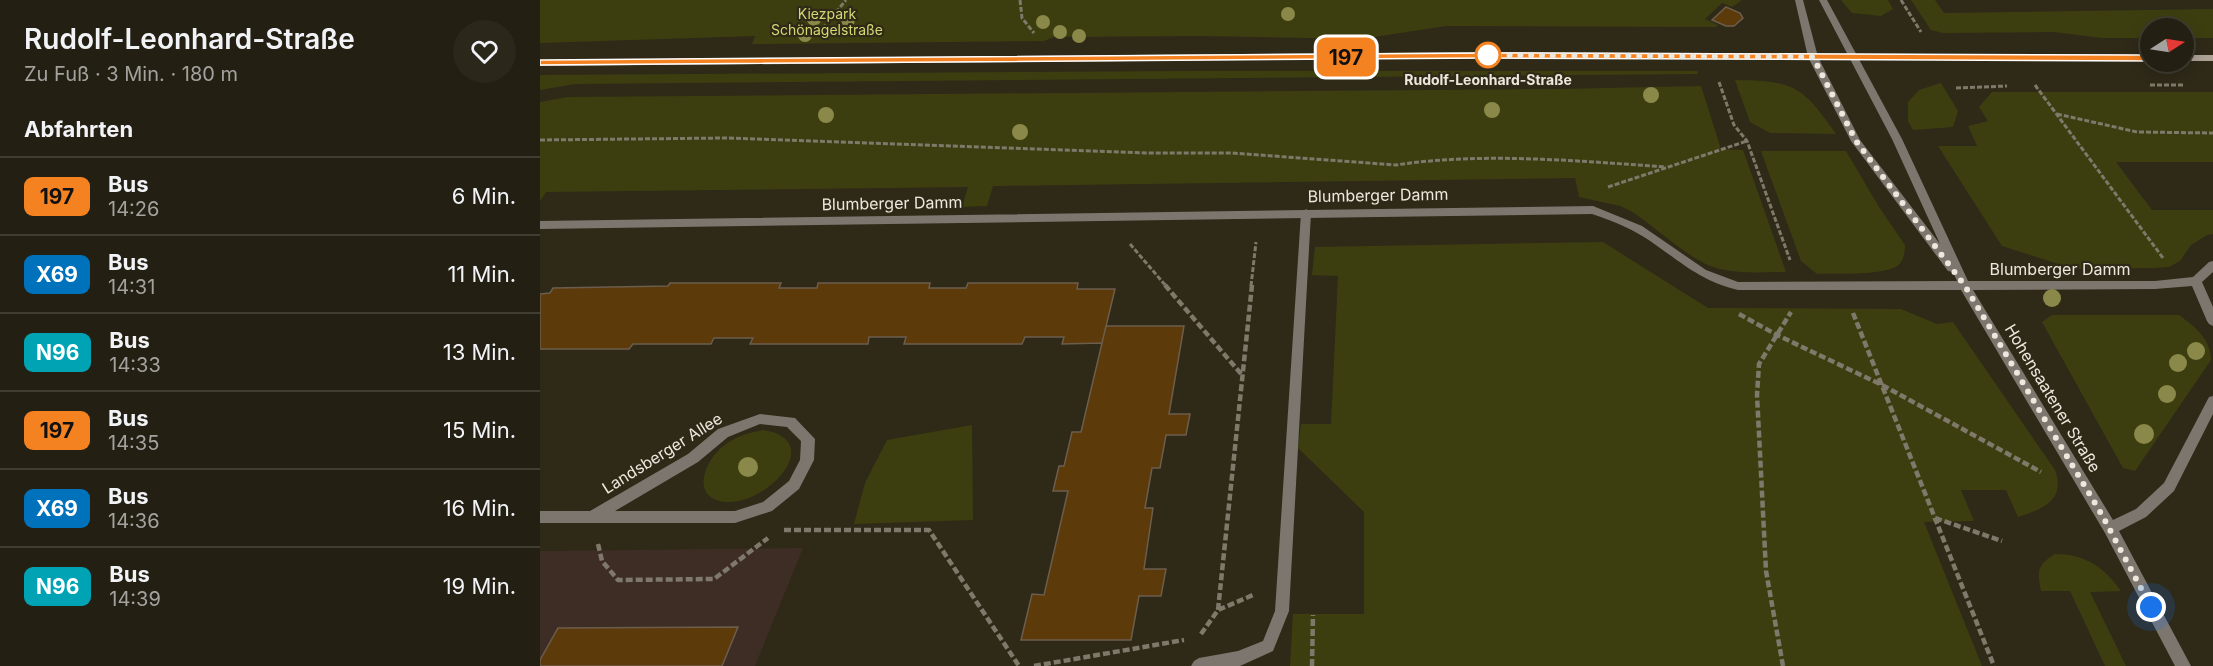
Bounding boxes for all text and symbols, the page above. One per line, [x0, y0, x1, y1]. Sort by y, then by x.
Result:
park label: Kiezpark Schönagelstraße [771, 5, 883, 38]
north arrow [2140, 18, 2194, 72]
map controls [2140, 18, 2194, 72]
button: heart [453, 20, 516, 83]
text: Rudolf-Leonhard-Straße [24, 22, 355, 56]
line badge: 197 [1312, 38, 1380, 76]
marker: Rudolf-Leonhard-Straße [1475, 42, 1501, 68]
text: 197 [1329, 45, 1363, 70]
text: Zu Fuß · 3 Min. · 180 m [24, 62, 238, 86]
place label: Rudolf-Leonhard-Straße [1404, 71, 1572, 88]
text: Abfahrten [24, 116, 133, 142]
text: Bus [108, 171, 149, 197]
text: 6 Min. [452, 183, 516, 209]
text: 197 [40, 184, 74, 209]
street label: Blumberger Damm [1307, 184, 1449, 206]
street label: Blumberger Damm [821, 192, 963, 214]
text: 14:26 [108, 197, 159, 221]
text: Bus [108, 249, 149, 275]
street label: Blumberger Damm [1990, 259, 2130, 279]
text: 11 Min. [447, 261, 516, 287]
text: X69 [36, 262, 78, 287]
text: 14:31 [108, 275, 155, 299]
street label: Hohensaatener Straße [2001, 320, 2105, 476]
text: Bus [109, 327, 150, 353]
text: 13 Min. [443, 339, 516, 365]
text: N96 [36, 340, 79, 365]
text: 14:33 [109, 353, 161, 377]
text: Bus [108, 405, 149, 431]
street label: Landsberger Allee [598, 408, 726, 498]
text: 15 Min. [443, 417, 516, 443]
text: 197 [40, 418, 74, 443]
text: 14:35 [108, 431, 159, 455]
text: Bus [108, 483, 149, 509]
text: 16 Min. [443, 495, 516, 521]
text: X69 [36, 496, 78, 521]
text: 14:36 [108, 509, 160, 533]
text: Bus [109, 561, 150, 587]
text: 19 Min. [443, 573, 516, 599]
text: N96 [36, 574, 79, 599]
text: 14:39 [109, 587, 161, 611]
your location [2136, 592, 2166, 622]

